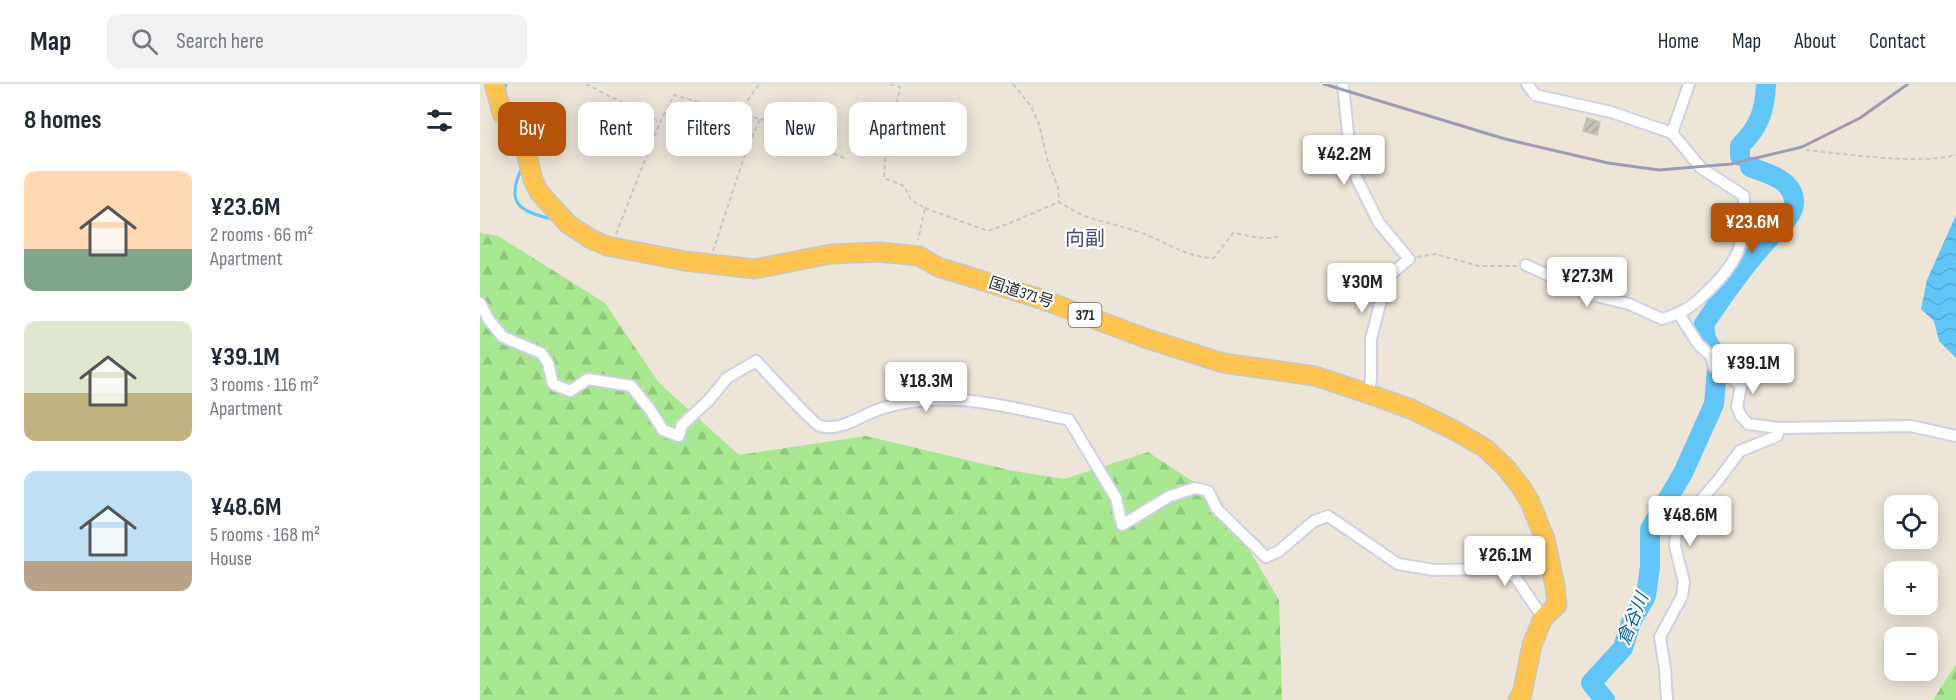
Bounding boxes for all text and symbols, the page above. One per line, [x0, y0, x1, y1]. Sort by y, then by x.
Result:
search box [107, 14, 527, 68]
text: Map [30, 25, 71, 58]
icon: search [128, 25, 161, 58]
text: Search here [176, 28, 264, 55]
text: Home [1658, 29, 1699, 54]
text: Map [1732, 29, 1761, 54]
text: About [1794, 29, 1836, 54]
text: Contact [1869, 29, 1926, 54]
chip: Buy [498, 102, 566, 156]
chip: Rent [578, 102, 654, 156]
chip: Filters [666, 102, 752, 156]
chip: New [764, 102, 837, 156]
chip: Apartment [849, 102, 967, 156]
icon: filters [423, 104, 456, 137]
text: 8 homes [24, 105, 102, 136]
pin: ¥42.2M [1295, 135, 1393, 186]
text: ¥42.2M [1317, 142, 1371, 166]
text: ¥23.6M [210, 192, 280, 223]
icon: home [72, 195, 144, 267]
pin: ¥23.6M [1703, 203, 1801, 254]
text: ¥23.6M [1725, 210, 1779, 234]
text: 2 rooms · 66 m² [210, 223, 314, 247]
district label: 向副 [1065, 227, 1105, 251]
text: Apartment [210, 247, 283, 271]
pin: ¥27.3M [1538, 257, 1636, 308]
pin: ¥30M [1326, 263, 1398, 314]
text: ¥27.3M [1561, 264, 1613, 288]
text: ¥30M [1341, 270, 1383, 294]
street label: 国道371号 [986, 274, 1056, 312]
road number: 371 [1068, 303, 1102, 327]
text: ¥39.1M [210, 342, 280, 373]
pin: ¥39.1M [1704, 344, 1802, 395]
icon: home [72, 345, 144, 417]
text: ¥39.1M [1726, 351, 1780, 375]
pin: ¥18.3M [877, 362, 975, 413]
text: ¥18.3M [899, 369, 953, 393]
text: 3 rooms · 116 m² [210, 373, 319, 397]
text: Apartment [210, 397, 283, 421]
text: ¥48.6M [210, 492, 281, 523]
icon: home [72, 495, 144, 567]
map controls [1884, 495, 1938, 681]
button: locate [1884, 495, 1938, 549]
pin: ¥48.6M [1641, 496, 1739, 547]
text: ¥48.6M [1663, 503, 1717, 527]
text: 5 rooms · 168 m² [210, 523, 320, 547]
pin: ¥26.1M [1456, 536, 1554, 587]
text: ¥26.1M [1478, 543, 1532, 567]
text: House [210, 547, 252, 571]
button: + [1884, 561, 1938, 615]
water label: 倉谷川 [1613, 588, 1654, 648]
button: − [1884, 627, 1938, 681]

